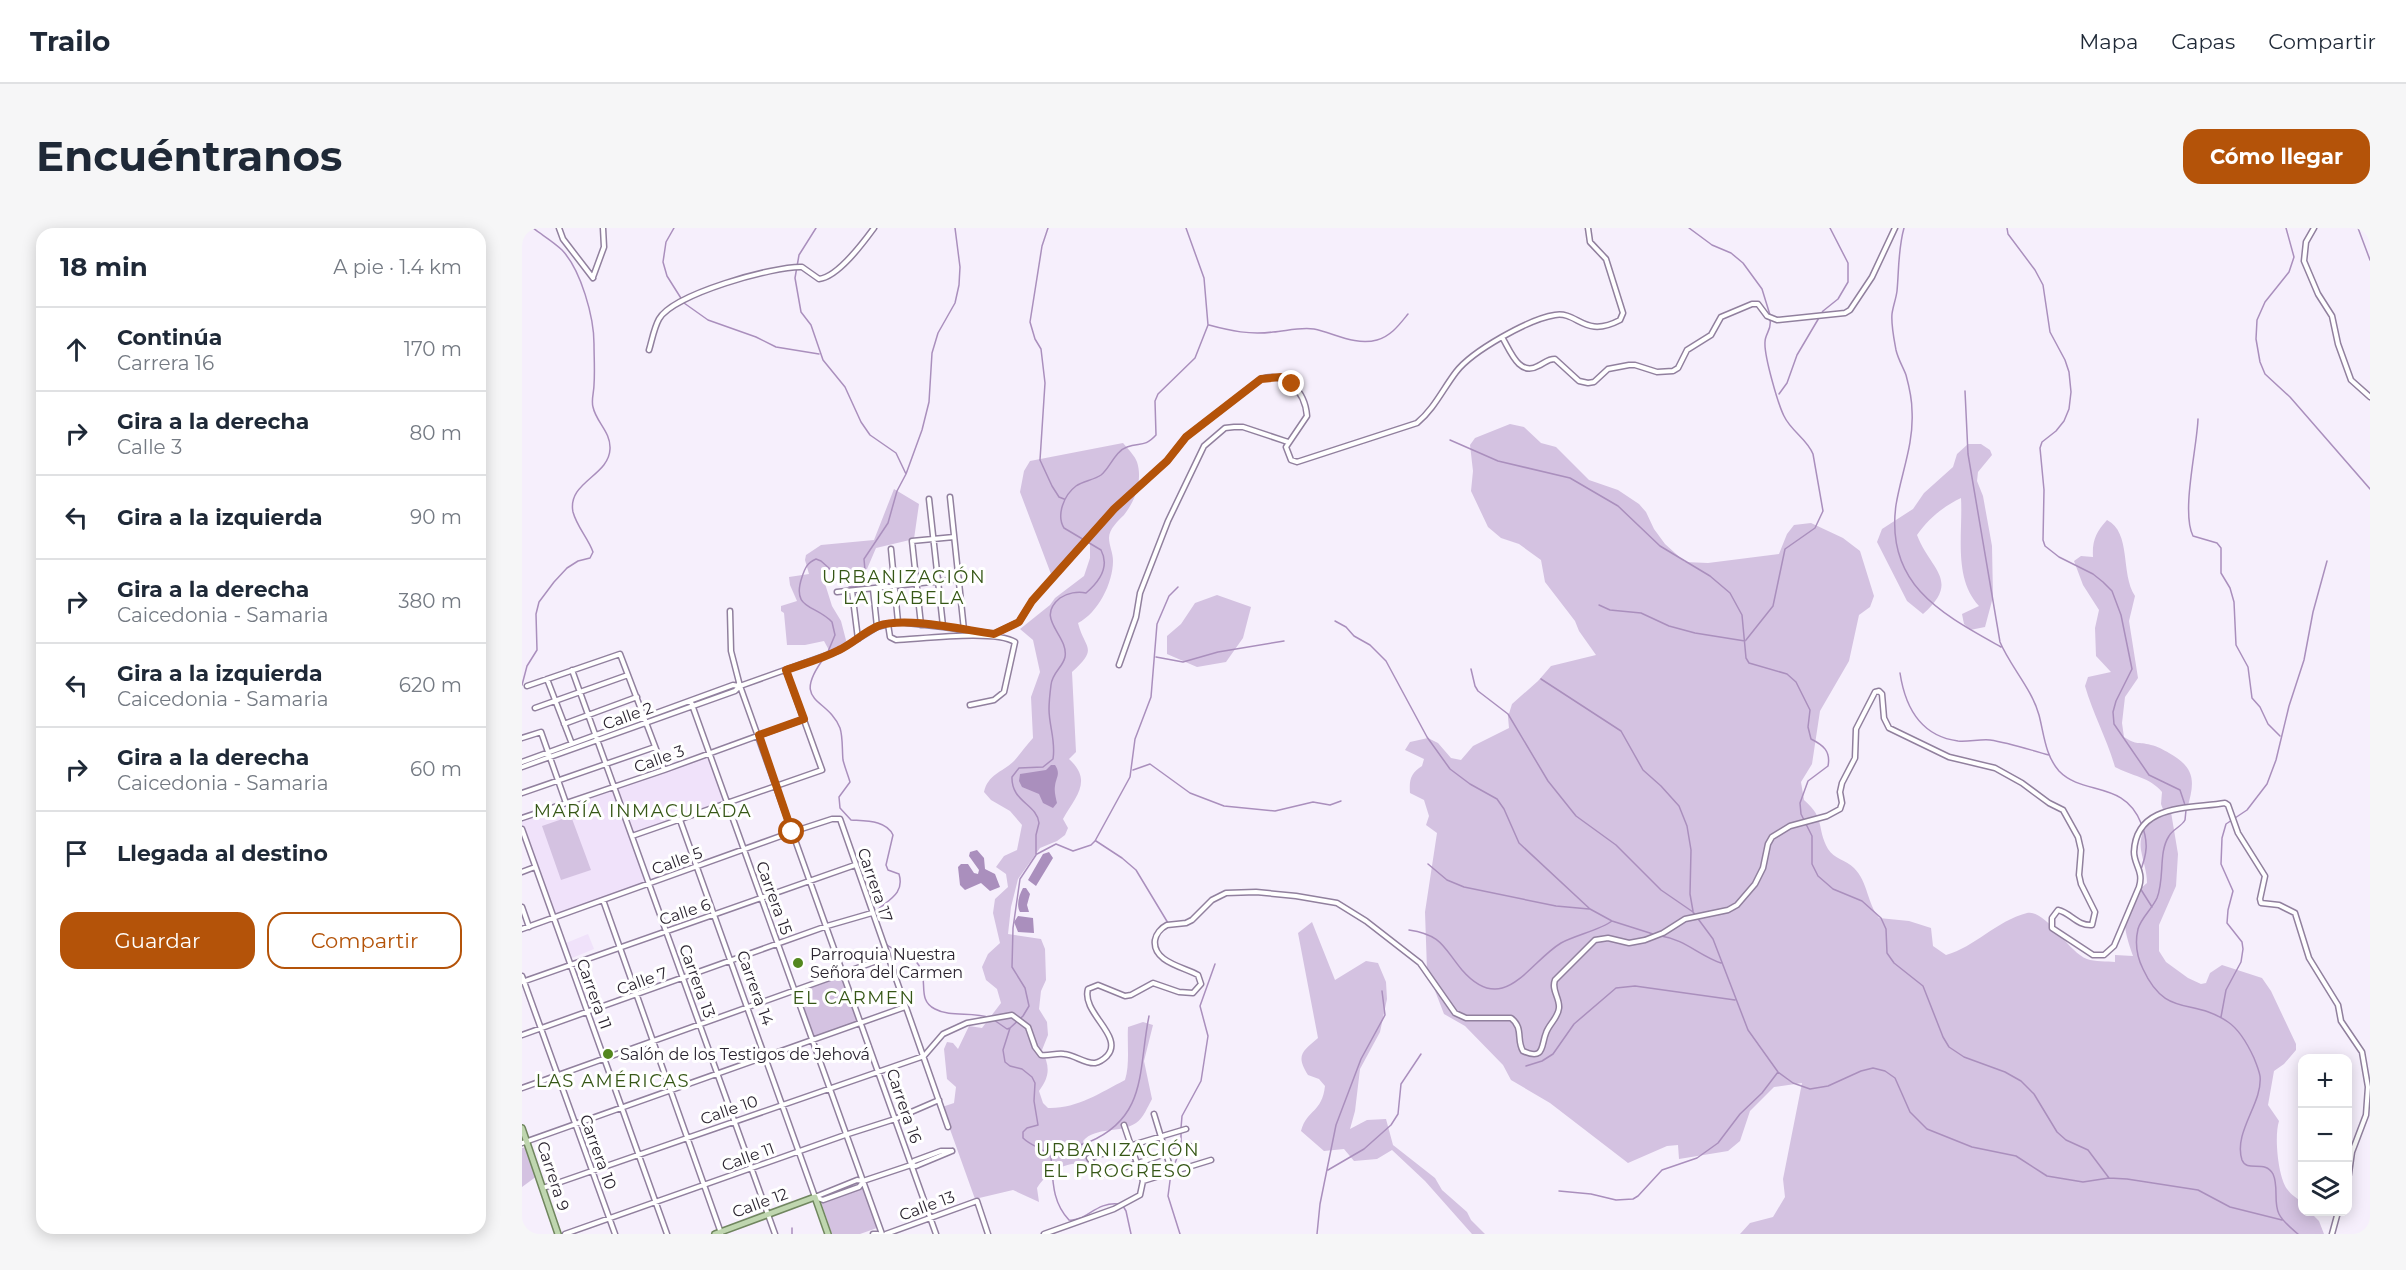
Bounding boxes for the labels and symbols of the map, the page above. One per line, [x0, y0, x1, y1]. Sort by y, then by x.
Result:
route end [1278, 370, 1304, 396]
district label: URBANIZACIÓN LA ISABELA [822, 566, 986, 609]
street label: Calle 2 [600, 698, 656, 734]
street label: Calle 3 [631, 741, 687, 777]
district label: MARÍA INMACULADA [534, 800, 752, 822]
route start [778, 818, 804, 844]
street label: Calle 5 [649, 843, 705, 879]
street label: Carrera 17 [853, 845, 897, 925]
street label: Carrera 15 [752, 859, 796, 937]
street label: Calle 6 [657, 895, 713, 929]
street label: Carrera 13 [675, 942, 719, 1020]
place label: Parroquia Nuestra Señora del Carmen [810, 945, 963, 982]
street label: Carrera 14 [733, 948, 778, 1029]
street label: Carrera 11 [572, 956, 616, 1032]
marker: Parroquia Nuestra Señora del Carmen [791, 956, 805, 970]
street label: Calle 7 [614, 963, 670, 999]
district label: EL CARMEN [792, 987, 916, 1009]
place label: Salón de los Testigos de Jehová [620, 1045, 870, 1064]
marker: Salón de los Testigos de Jehová [601, 1047, 615, 1061]
street label: Carrera 16 [882, 1066, 926, 1146]
district label: LAS AMÉRICAS [536, 1070, 690, 1092]
street label: Calle 10 [698, 1091, 760, 1129]
street label: Carrera 10 [576, 1112, 620, 1192]
street label: Carrera 9 [533, 1139, 573, 1213]
street label: Calle 11 [719, 1139, 777, 1175]
district label: URBANIZACIÓN EL PROGRESO [1036, 1139, 1200, 1182]
street label: Calle 12 [729, 1184, 791, 1222]
street label: Calle 13 [897, 1187, 957, 1225]

